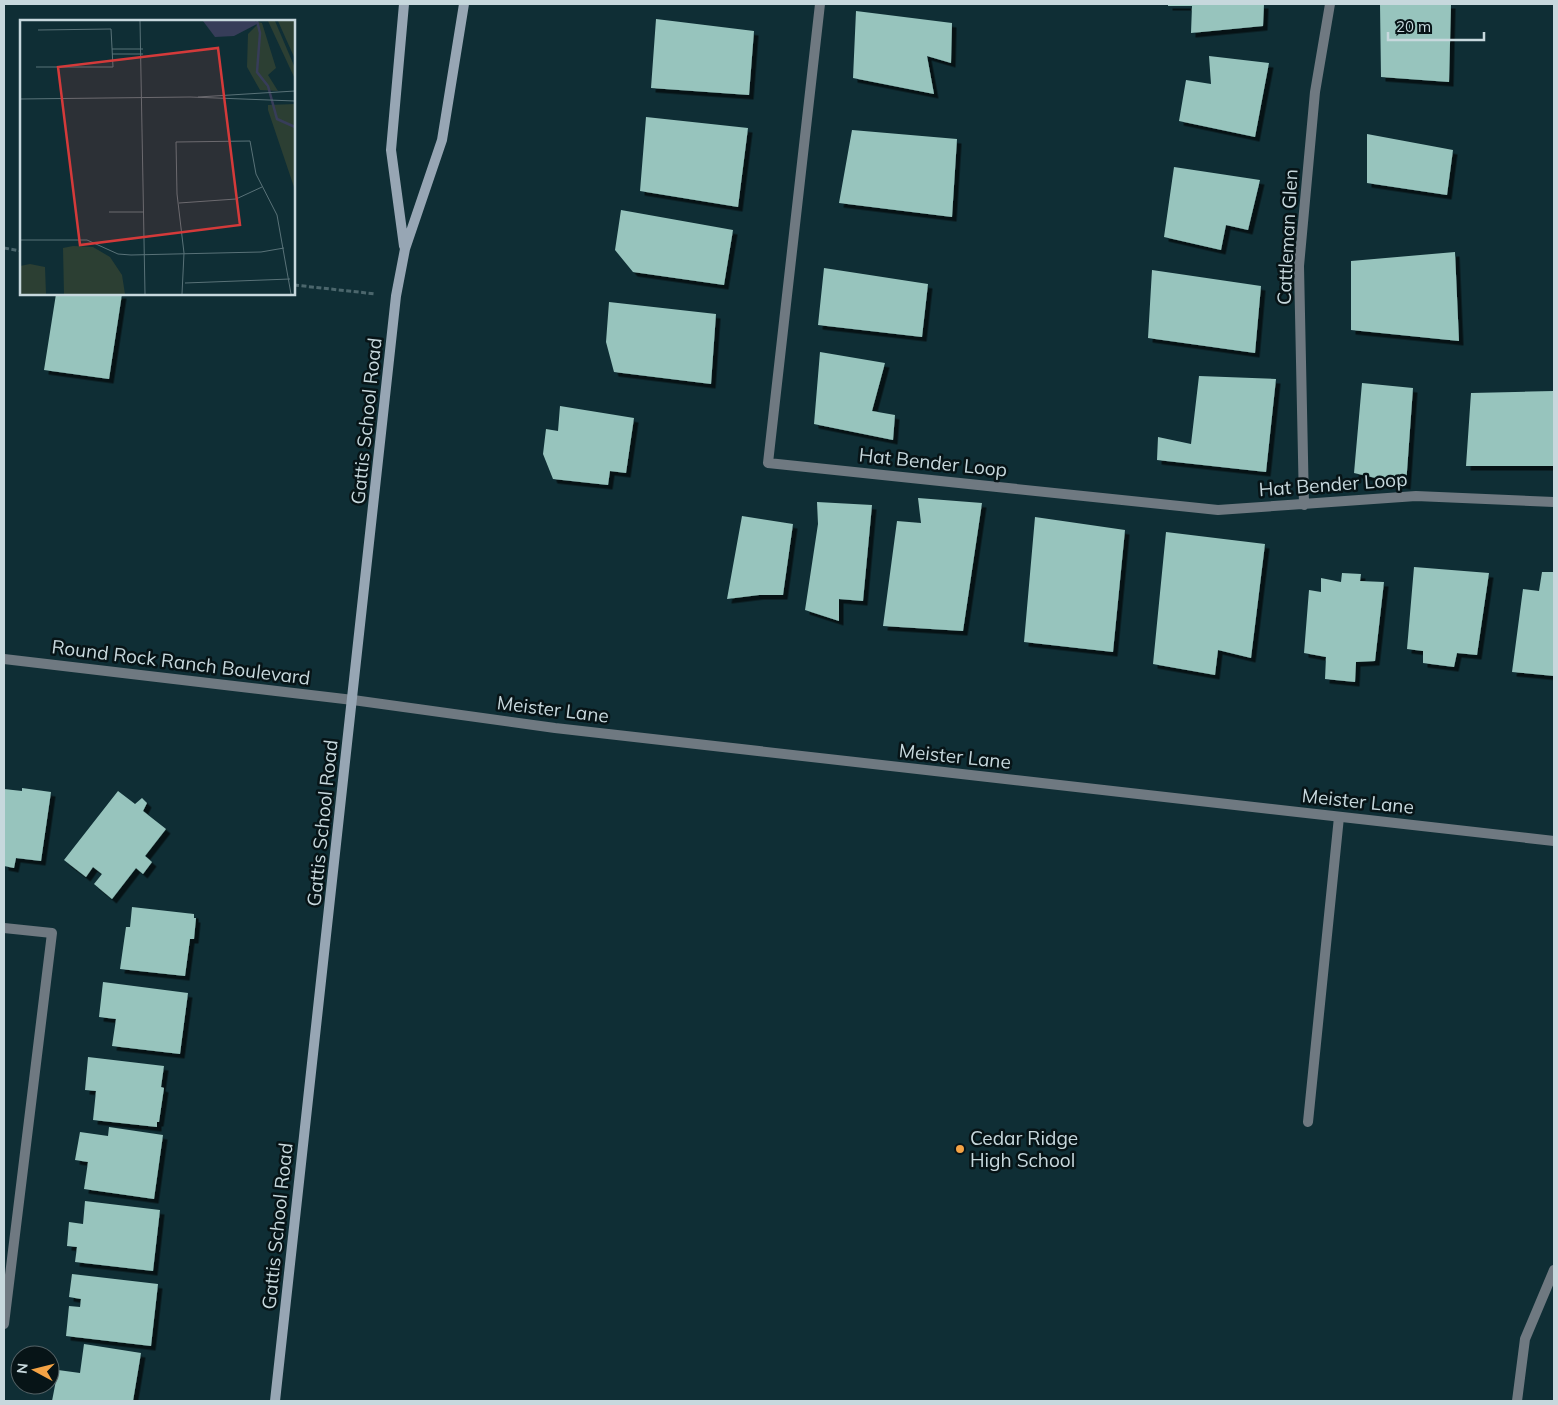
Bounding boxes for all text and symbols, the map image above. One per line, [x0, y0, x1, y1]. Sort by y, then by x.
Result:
scale bar [1388, 10, 1484, 42]
text: 20 m [1396, 17, 1431, 36]
inset map [20, 20, 295, 295]
street label: Cattleman Glen [1271, 168, 1303, 306]
street label: Gattis School Road [345, 337, 387, 505]
street label: Hat Bender Loop [858, 442, 1008, 482]
street label: Hat Bender Loop [1258, 467, 1408, 501]
street label: Round Rock Ranch Boulevard [50, 634, 312, 690]
street label: Meister Lane [496, 690, 610, 728]
street label: Meister Lane [898, 738, 1012, 774]
street label: Gattis School Road [301, 739, 343, 907]
street label: Meister Lane [1301, 783, 1415, 819]
place label: Cedar Ridge High School [970, 1126, 1078, 1172]
street label: Gattis School Road [256, 1142, 298, 1310]
marker: Cedar Ridge High School [954, 1143, 966, 1155]
north arrow [10, 1345, 60, 1395]
text: N [13, 1362, 32, 1375]

